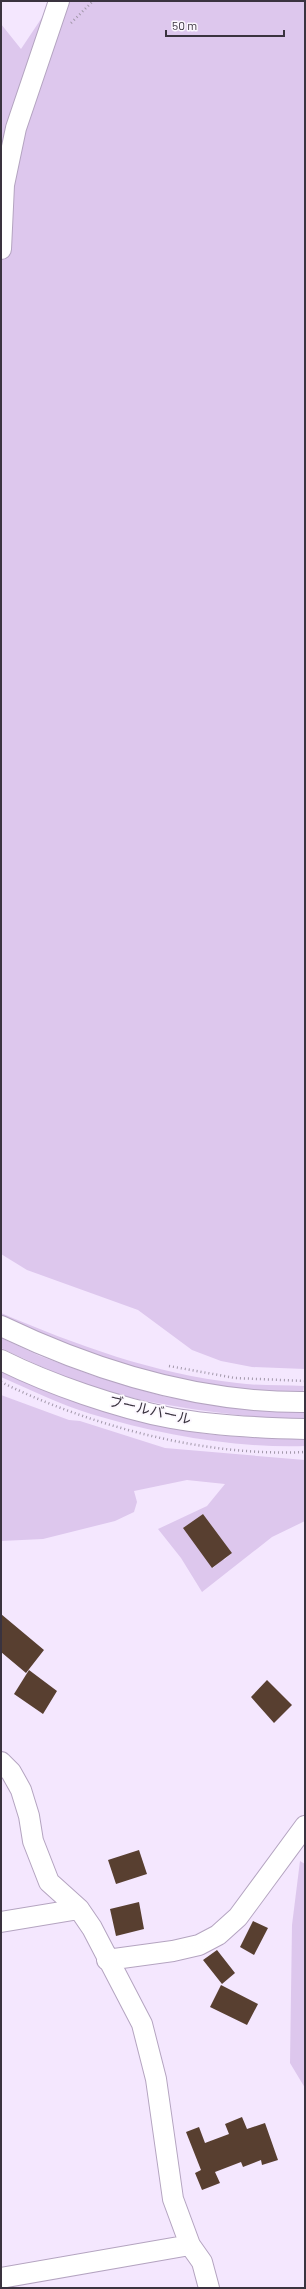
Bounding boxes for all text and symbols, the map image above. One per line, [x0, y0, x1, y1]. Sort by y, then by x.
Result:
scale bar [166, 12, 284, 38]
text: 50 m [172, 18, 197, 32]
street label: ブールバール [107, 1392, 193, 1427]

